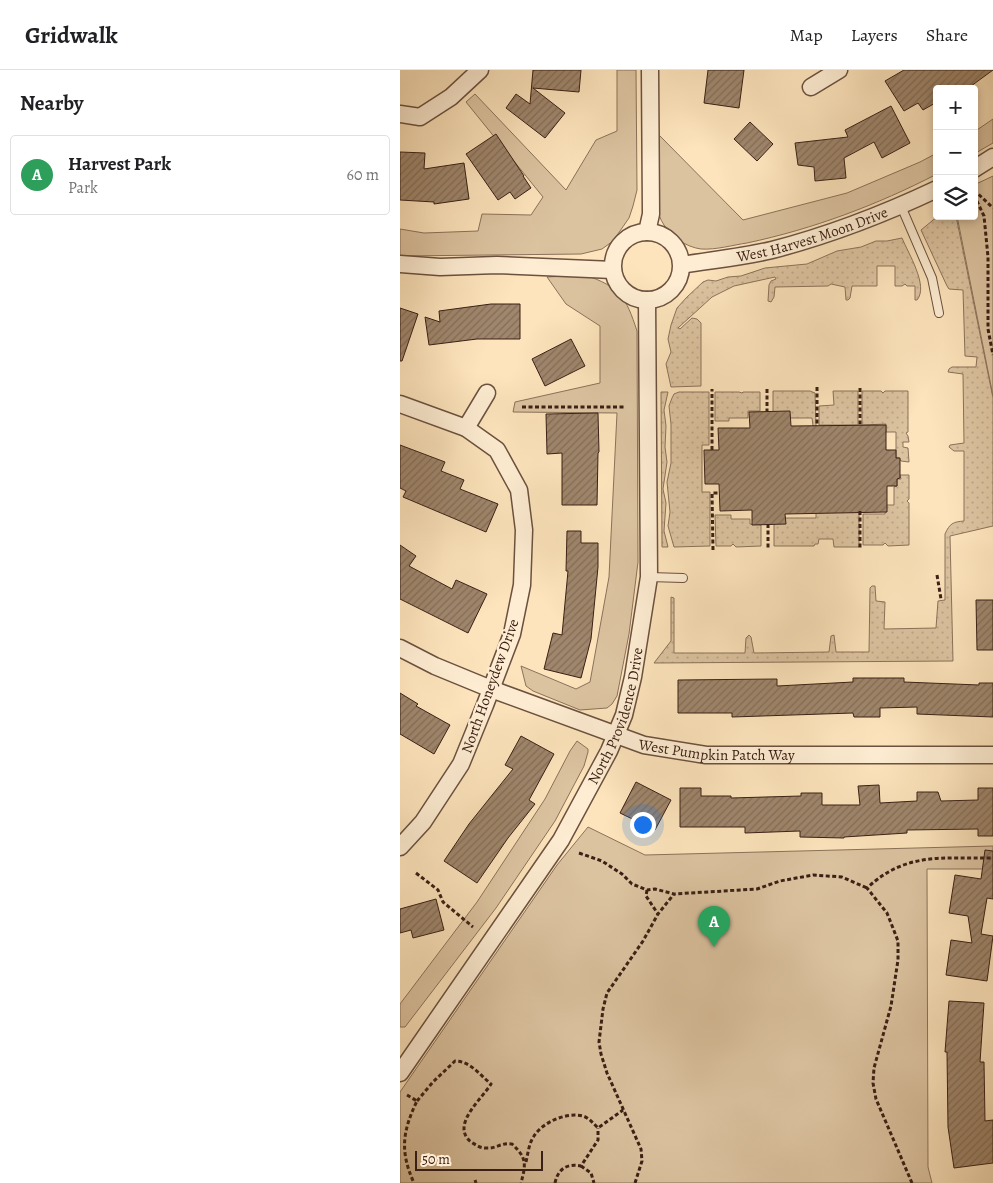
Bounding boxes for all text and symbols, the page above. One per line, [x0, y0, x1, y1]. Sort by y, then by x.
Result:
text: Gridwalk [25, 19, 118, 51]
text: Map [790, 23, 823, 47]
text: Layers [851, 23, 898, 47]
text: Share [926, 23, 968, 47]
map controls [933, 85, 978, 220]
button: + [933, 85, 978, 130]
text: Nearby [20, 89, 83, 117]
button: − [933, 130, 978, 175]
text: Harvest Park [68, 151, 171, 177]
text: A [32, 164, 42, 186]
text: 60 m [347, 164, 379, 186]
button: layers [933, 175, 978, 220]
text: Park [68, 177, 98, 199]
street label: West Harvest Moon Drive [734, 202, 891, 267]
street label: North Honeydew Drive [456, 616, 524, 756]
street label: North Providence Drive [583, 646, 648, 788]
street label: West Pumpkin Patch Way [636, 734, 795, 765]
your location [630, 812, 656, 838]
pin: A [698, 906, 730, 947]
scale bar [415, 1148, 542, 1171]
text: 50 m [422, 1150, 450, 1169]

